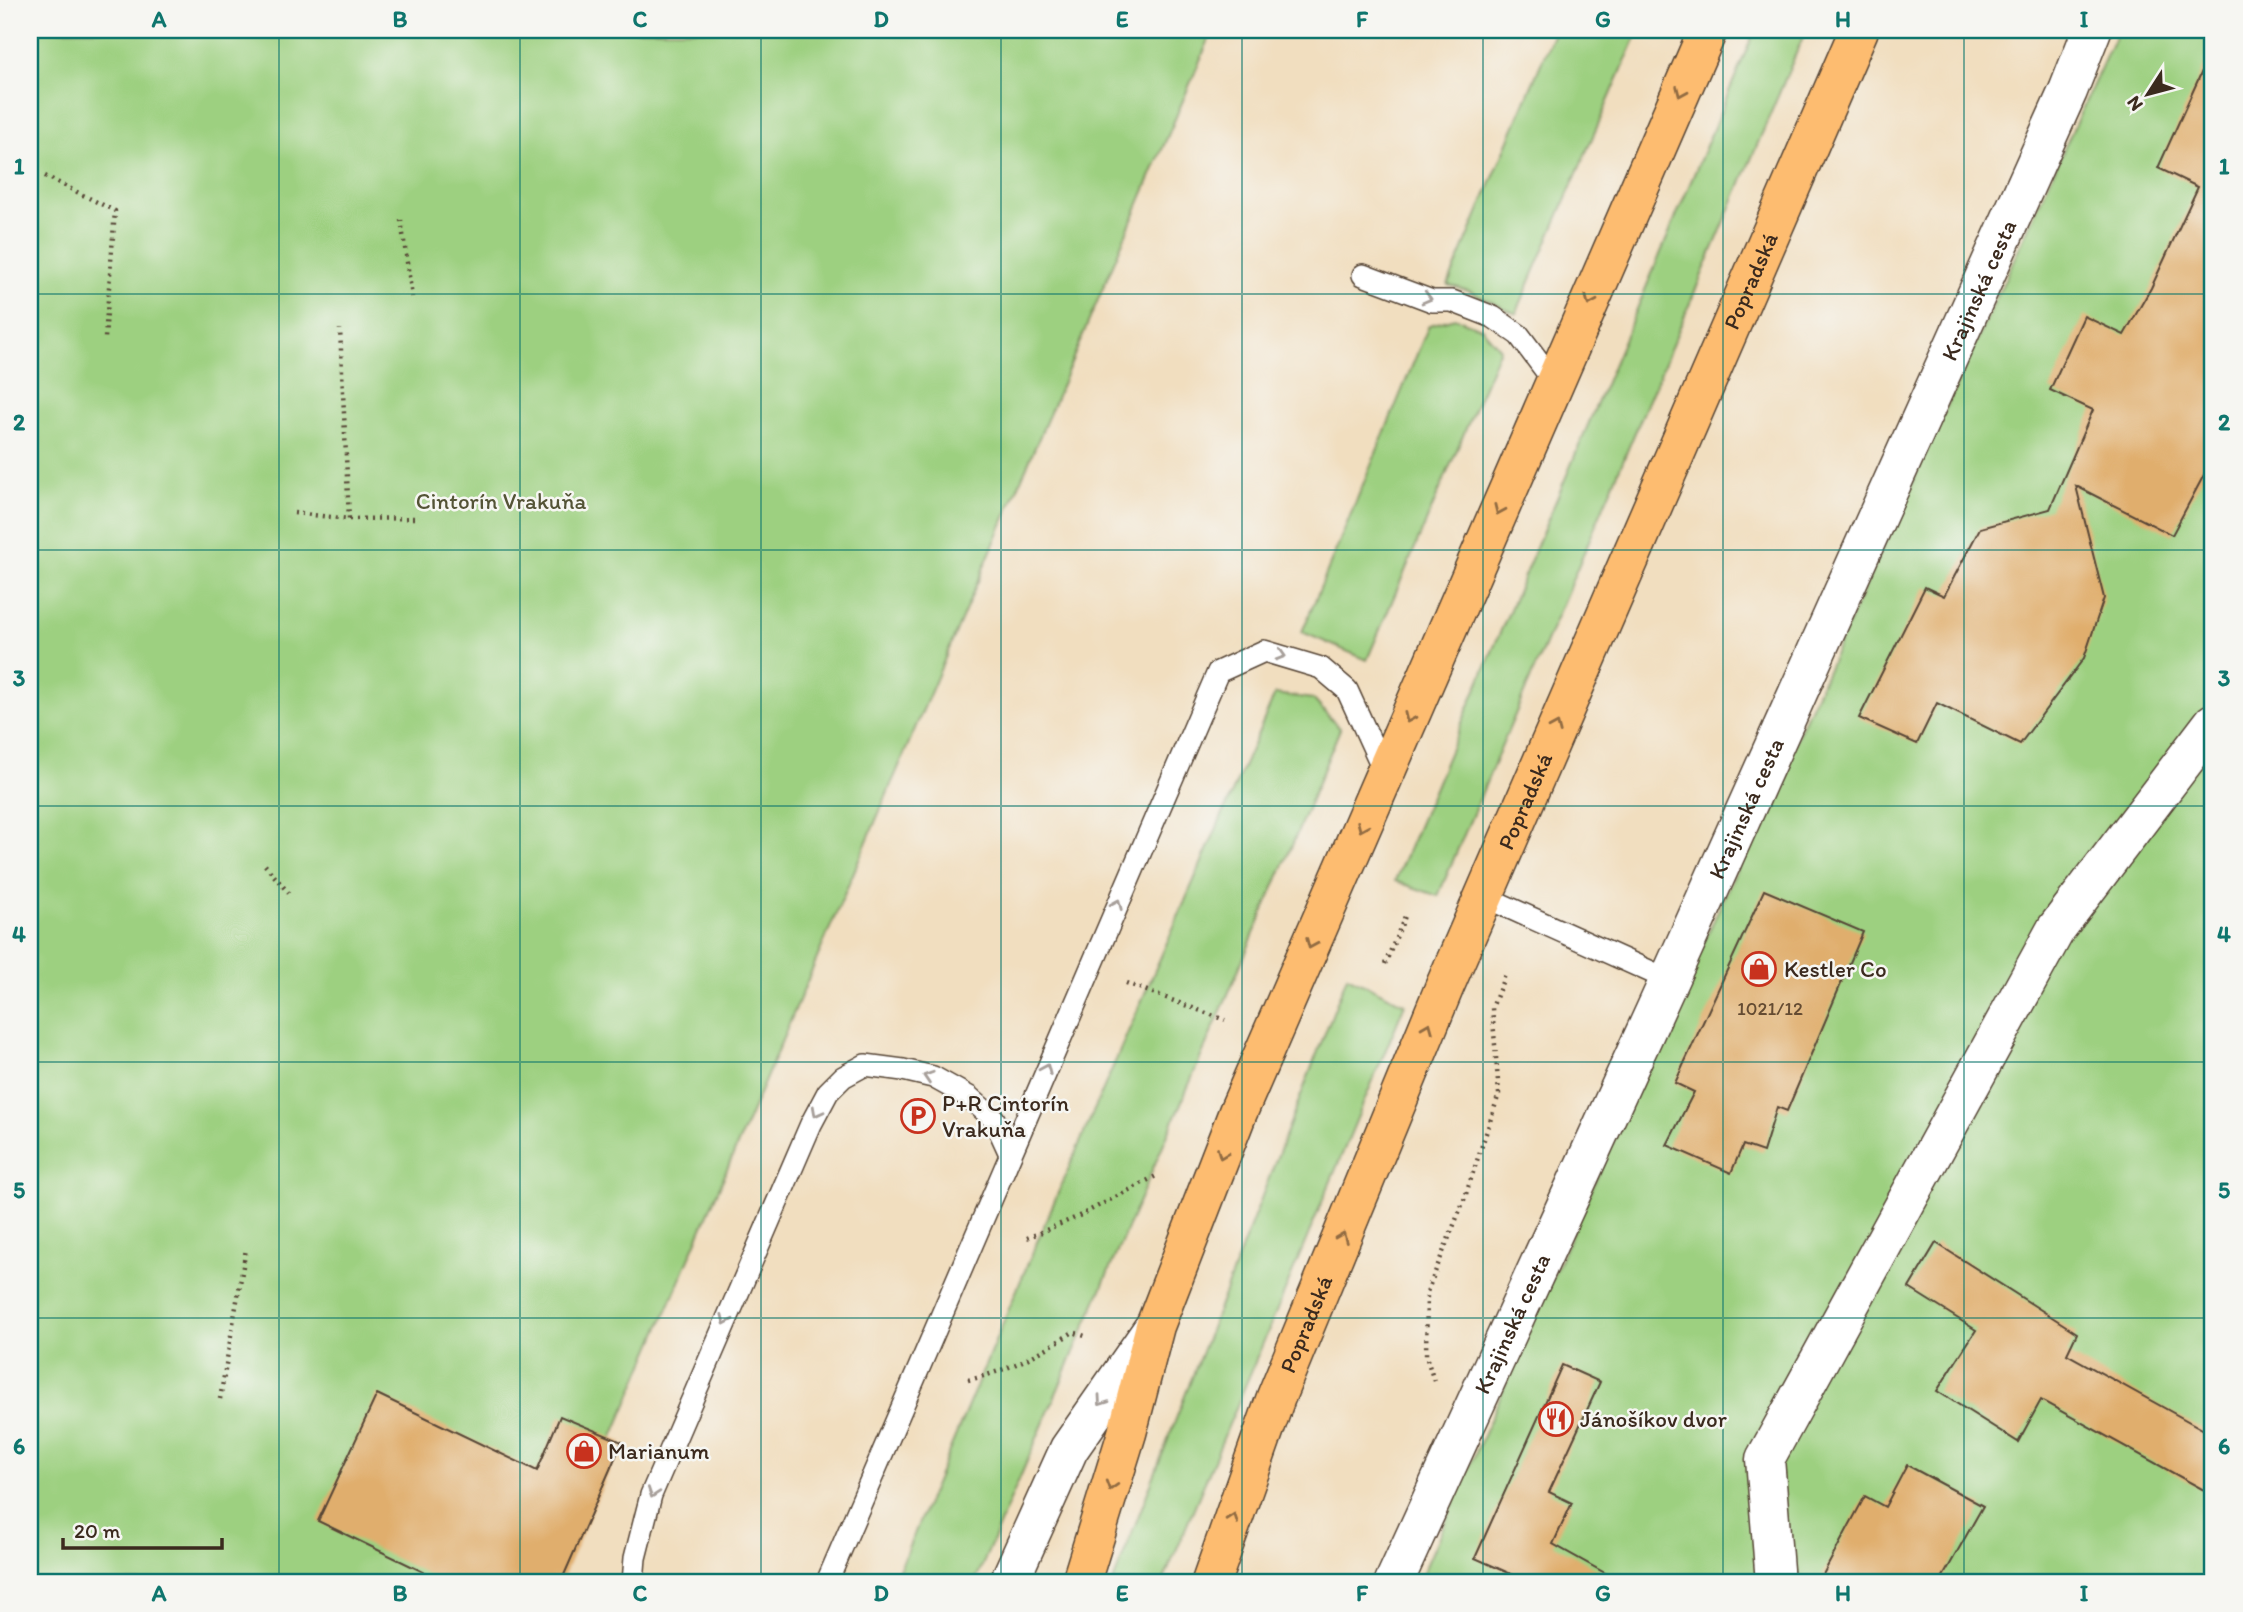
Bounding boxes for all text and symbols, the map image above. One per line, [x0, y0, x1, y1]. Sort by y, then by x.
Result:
text: A [151, 5, 167, 33]
text: B [393, 5, 408, 33]
text: C [633, 5, 648, 33]
text: D [873, 5, 889, 33]
text: E [1116, 5, 1129, 33]
text: F [1356, 5, 1369, 33]
text: G [1595, 5, 1611, 33]
text: H [1835, 5, 1851, 33]
text: I [2080, 5, 2089, 33]
north arrow [2114, 60, 2184, 130]
one-way arrow [1675, 85, 1689, 98]
text: N [2122, 92, 2148, 116]
text: 1 [14, 152, 25, 180]
text: 1 [2219, 152, 2230, 180]
street label: Krajinská cesta [1935, 215, 2022, 365]
street label: Popradská [1717, 228, 1784, 334]
one-way arrow [1420, 290, 1432, 304]
one-way arrow [1584, 294, 1598, 306]
text: 2 [13, 408, 26, 436]
text: 2 [2218, 408, 2231, 436]
park label: Cintorín Vrakuňa [416, 487, 586, 515]
one-way arrow [1494, 503, 1508, 515]
one-way arrow [1274, 647, 1286, 662]
text: 3 [13, 664, 26, 692]
text: 3 [2218, 664, 2231, 692]
one-way arrow [1403, 711, 1417, 723]
one-way arrow [1548, 722, 1562, 734]
street label: Krajinská cesta [1702, 734, 1790, 883]
street label: Popradská [1492, 748, 1558, 854]
one-way arrow [1356, 821, 1370, 833]
one-way arrow [1109, 899, 1123, 911]
text: 4 [12, 920, 26, 948]
text: 4 [2217, 920, 2231, 948]
one-way arrow [1305, 937, 1319, 950]
shop icon: Kestler Co [1740, 950, 1778, 988]
place label: Kestler Co [1784, 955, 1887, 983]
house number: 1021/12 [1737, 997, 1803, 1020]
one-way arrow [1420, 1021, 1434, 1033]
one-way arrow [1038, 1063, 1052, 1076]
one-way arrow [922, 1071, 935, 1085]
place label: P+R Cintorín Vrakuňa [942, 1089, 1069, 1143]
parking icon: P+R Cintorín Vrakuňa [899, 1097, 937, 1135]
one-way arrow [812, 1105, 826, 1117]
one-way arrow [1217, 1147, 1231, 1159]
text: 5 [13, 1176, 25, 1204]
text: 5 [2218, 1176, 2230, 1204]
one-way arrow [1333, 1232, 1347, 1244]
street label: Krajinská cesta [1468, 1249, 1556, 1398]
street label: Popradská [1273, 1271, 1338, 1377]
one-way arrow [720, 1313, 734, 1325]
one-way arrow [1097, 1394, 1110, 1407]
restaurant icon: Jánošíkov dvor [1537, 1400, 1575, 1438]
place label: Jánošíkov dvor [1580, 1405, 1727, 1433]
text: 6 [13, 1432, 25, 1460]
shop icon: Marianum [565, 1432, 603, 1470]
text: 6 [2218, 1432, 2230, 1460]
place label: Marianum [608, 1437, 709, 1465]
one-way arrow [1105, 1479, 1119, 1492]
one-way arrow [647, 1486, 661, 1499]
scale bar [63, 1507, 222, 1551]
one-way arrow [1224, 1512, 1238, 1524]
text: 20 m [74, 1518, 121, 1543]
text: A [151, 1579, 167, 1607]
text: B [393, 1579, 408, 1607]
text: C [633, 1579, 648, 1607]
text: D [873, 1579, 889, 1607]
text: E [1116, 1579, 1129, 1607]
text: F [1356, 1579, 1369, 1607]
text: G [1595, 1579, 1611, 1607]
text: H [1835, 1579, 1851, 1607]
text: I [2080, 1579, 2089, 1607]

